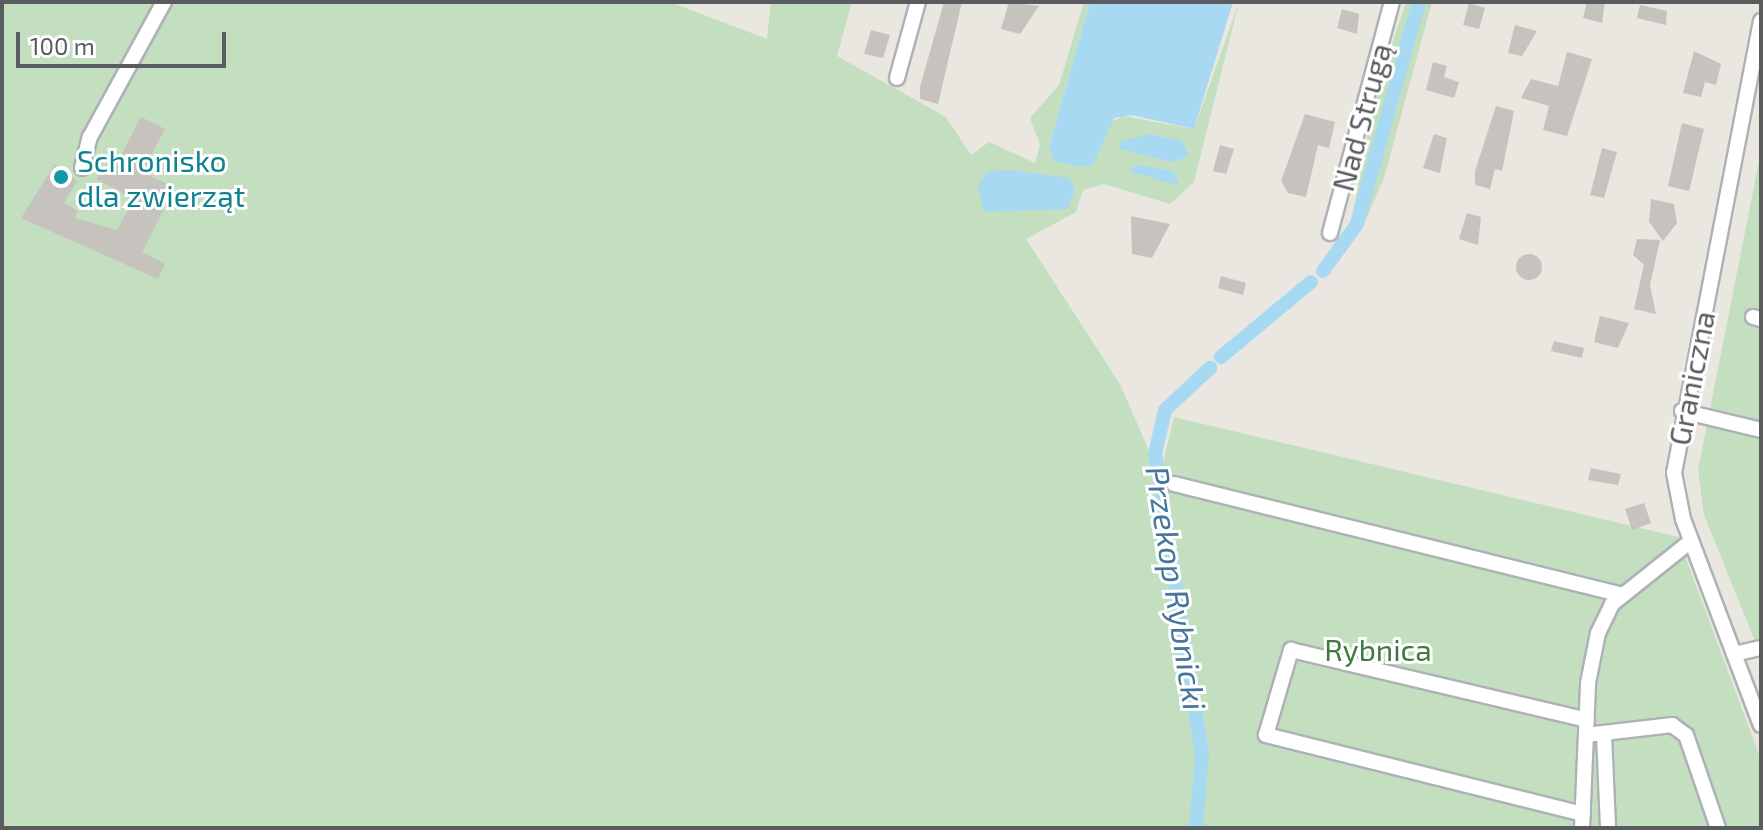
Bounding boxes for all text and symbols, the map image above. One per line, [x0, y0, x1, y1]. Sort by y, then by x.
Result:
scale bar [20, 16, 230, 66]
text: 100 m [30, 31, 95, 60]
street label: Nad Strugą [1324, 39, 1398, 195]
place label: Schronisko dla zwierząt [77, 142, 245, 212]
marker: Schronisko dla zwierząt [52, 168, 70, 186]
street label: Graniczna [1660, 308, 1722, 448]
water label: Przekop Rybnicki [1139, 463, 1215, 713]
park label: Rybnica [1324, 631, 1432, 667]

